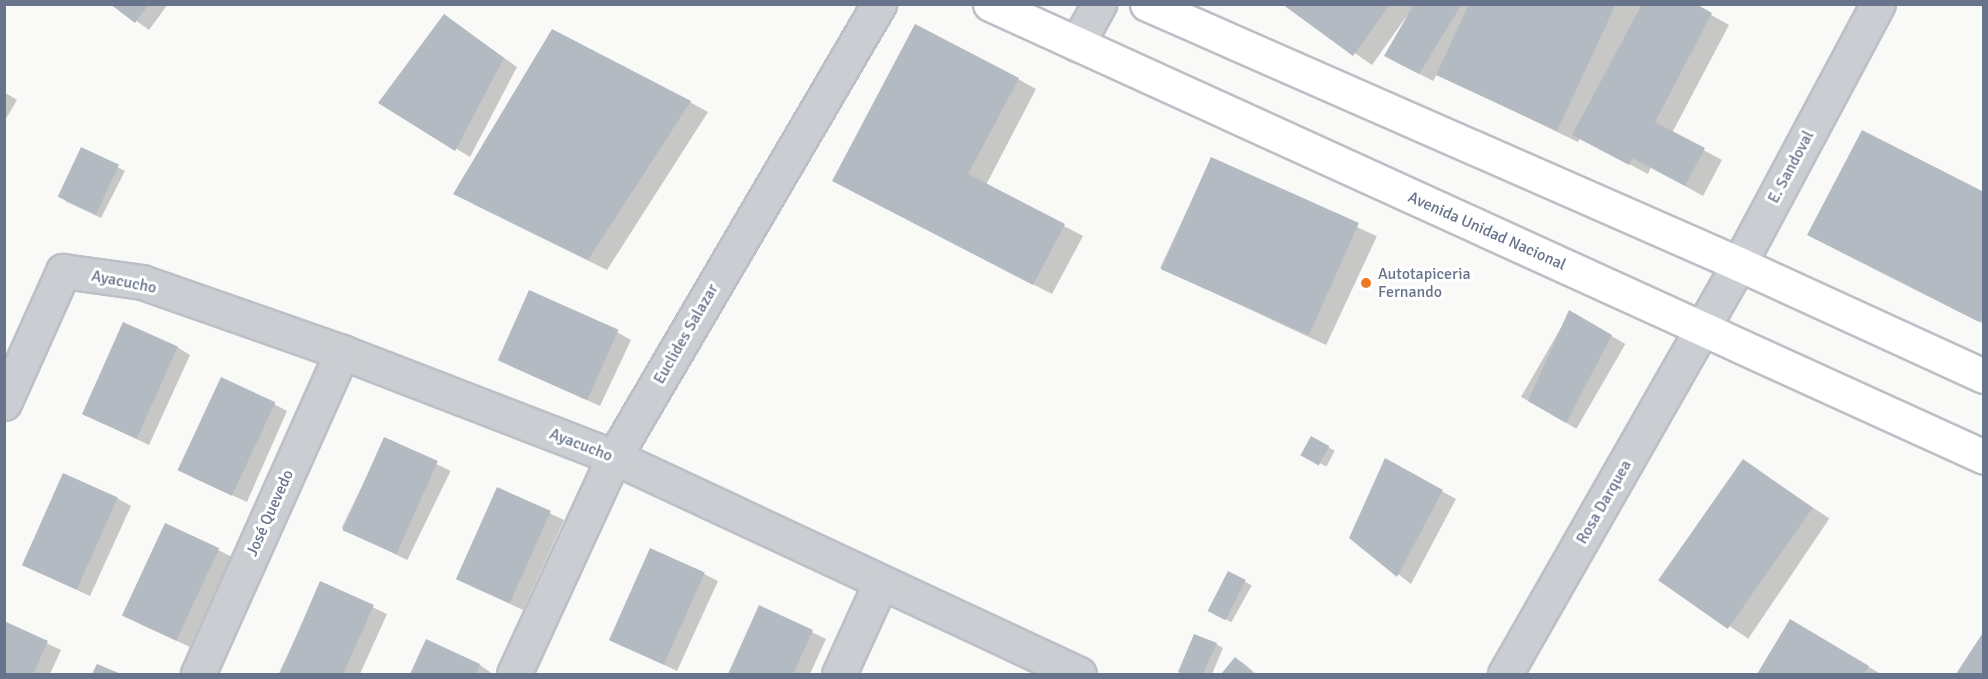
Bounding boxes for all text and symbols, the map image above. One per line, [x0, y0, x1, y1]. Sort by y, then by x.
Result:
street label: E. Sandoval [1764, 128, 1818, 206]
street label: Avenida Unidad Nacional [1405, 187, 1569, 275]
place label: Autotapiceria Fernando [1378, 264, 1471, 302]
street label: Ayacucho [90, 266, 158, 298]
marker: Autotapiceria Fernando [1359, 276, 1373, 290]
street label: Euclides Salazar [650, 281, 722, 387]
street label: Ayacucho [547, 424, 615, 466]
street label: Rosa Darquea [1572, 457, 1636, 547]
street label: José Quevedo [242, 467, 298, 559]

